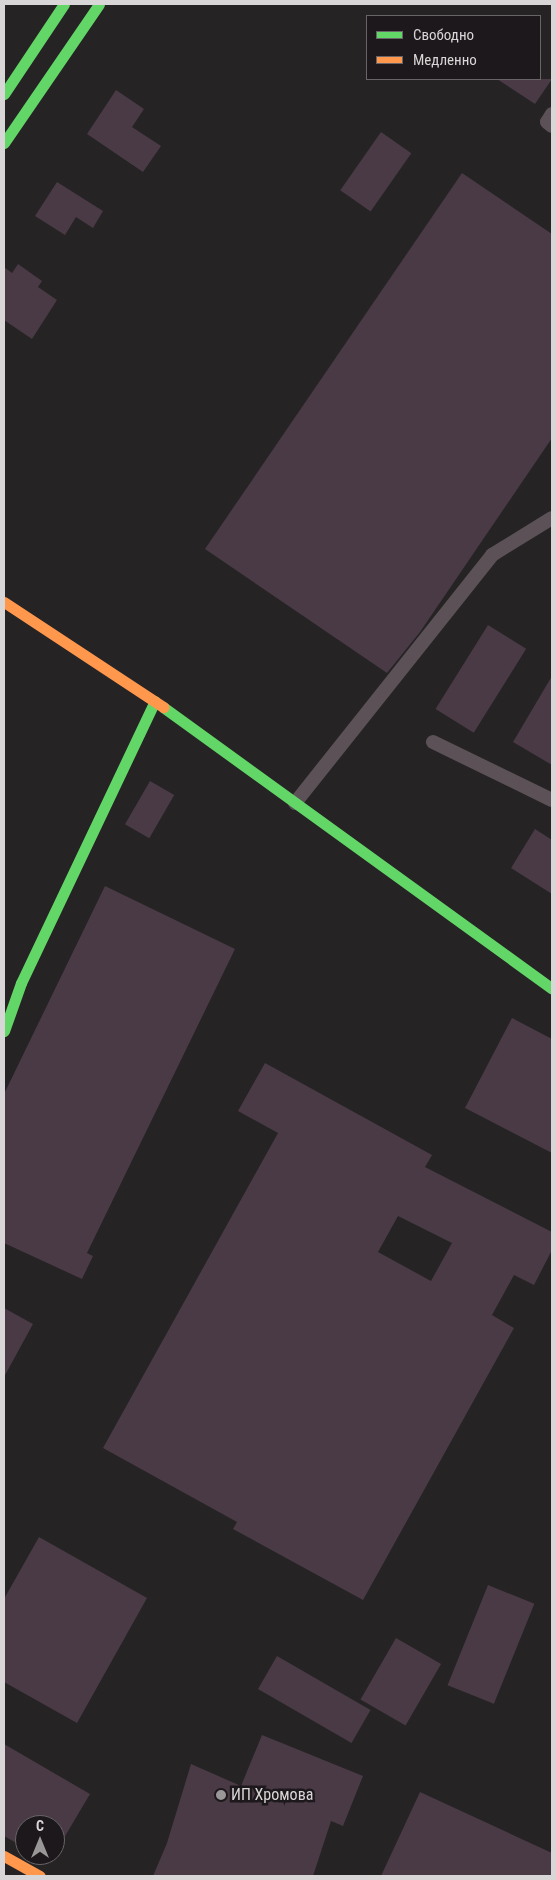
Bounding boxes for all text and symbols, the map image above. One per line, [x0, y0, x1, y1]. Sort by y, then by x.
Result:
legend [366, 15, 541, 80]
text: Свободно [413, 26, 474, 44]
text: Медленно [413, 51, 477, 69]
place label: ИП Хромова [231, 1785, 313, 1805]
marker: ИП Хромова [215, 1789, 227, 1801]
north arrow [15, 1815, 65, 1865]
text: С [36, 1818, 44, 1834]

